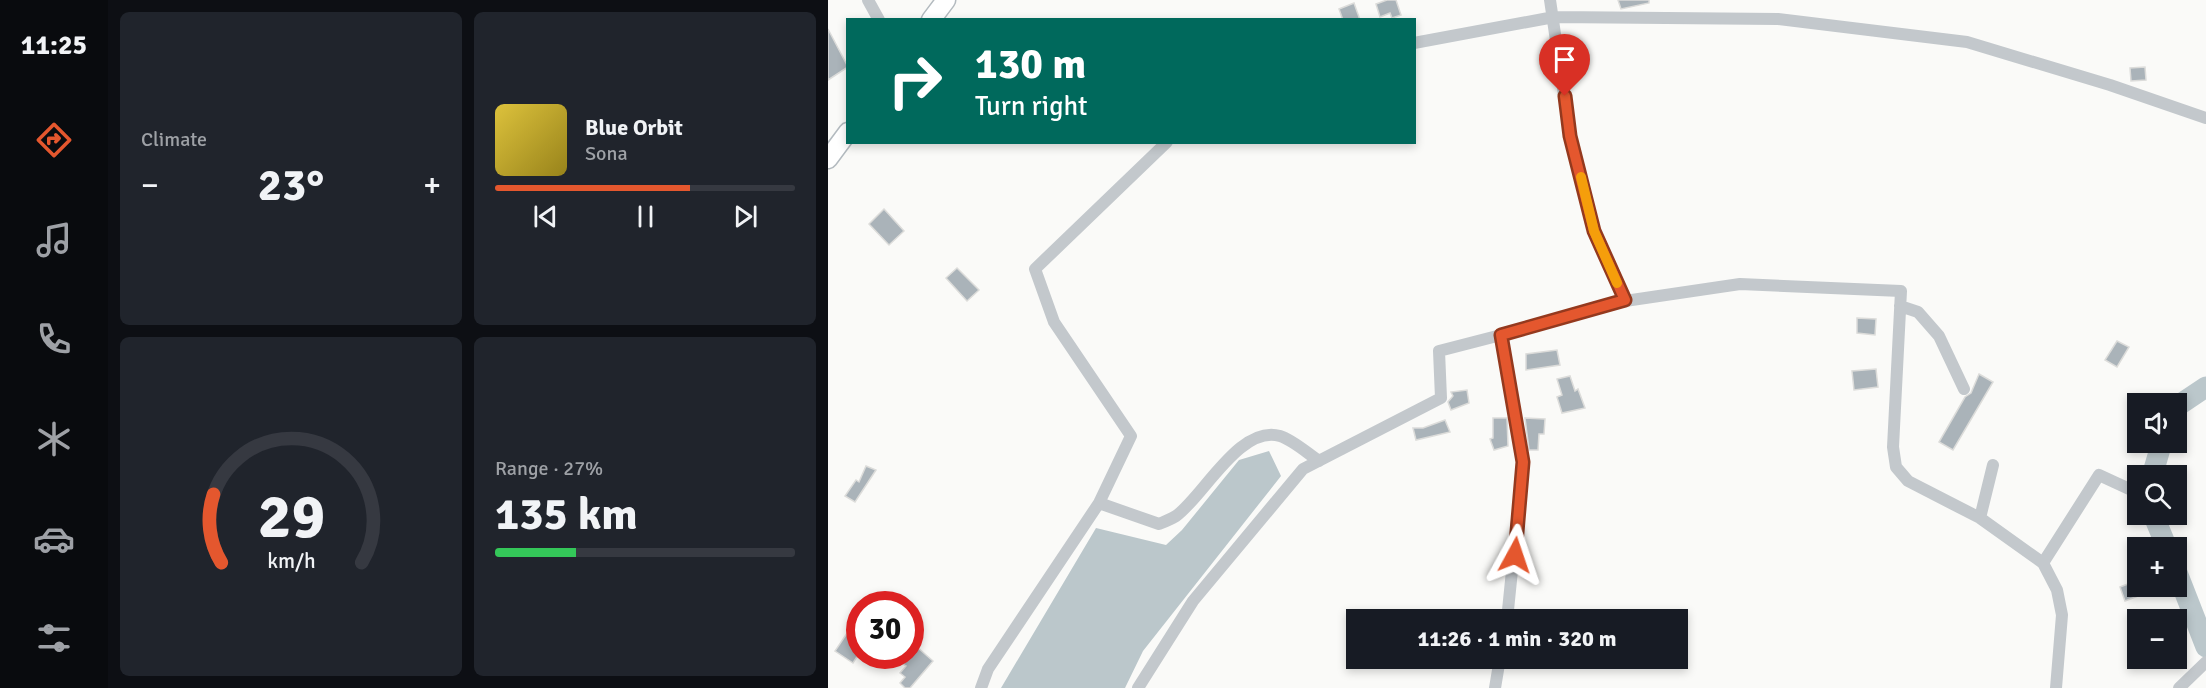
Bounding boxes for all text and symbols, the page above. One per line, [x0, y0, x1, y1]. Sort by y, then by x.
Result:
text: 11:25 [21, 29, 87, 62]
pin [1539, 34, 1590, 96]
text: 130 m [975, 39, 1086, 90]
icon: right [876, 42, 954, 120]
icon: arrive [1548, 43, 1581, 76]
text: Turn right [975, 90, 1088, 123]
text: Blue Orbit [585, 114, 683, 141]
icon: directions [33, 119, 75, 161]
text: Climate [141, 127, 207, 152]
text: Sona [585, 141, 628, 166]
text: 23° [258, 158, 324, 213]
text: − [141, 165, 159, 206]
text: + [423, 165, 441, 206]
icon: previous [529, 200, 562, 233]
icon: pause [629, 200, 662, 233]
icon: next [729, 200, 762, 233]
icon: music [33, 219, 75, 261]
icon: phone [33, 318, 75, 360]
map controls [2127, 393, 2187, 669]
button: sound [2127, 393, 2187, 453]
icon: climate [33, 418, 75, 460]
text: Range · 27% [495, 456, 603, 481]
button: search [2127, 465, 2187, 525]
text: 29 [257, 478, 325, 555]
text: 135 km [495, 487, 638, 542]
icon: car [33, 518, 75, 560]
position arrow [1483, 523, 1547, 587]
button: + [2127, 537, 2187, 597]
text: km/h [267, 549, 315, 575]
speed limit sign: 30 [846, 591, 924, 669]
button: − [2127, 609, 2187, 669]
icon: filters [33, 617, 75, 659]
text: 11:26 · 1 min · 320 m [1417, 625, 1617, 652]

